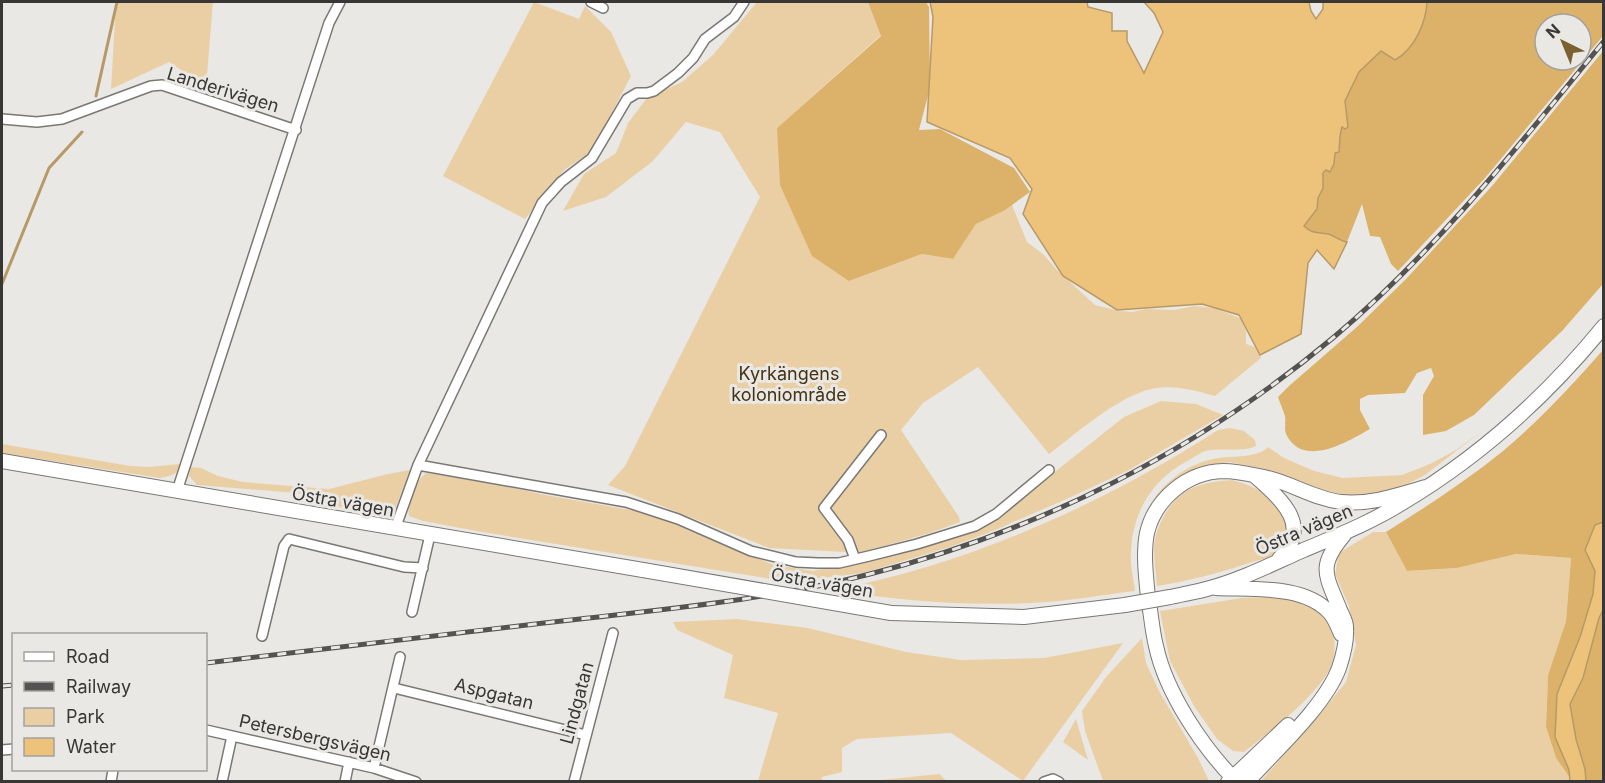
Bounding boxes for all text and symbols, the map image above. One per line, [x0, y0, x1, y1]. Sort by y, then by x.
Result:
north arrow [1533, 12, 1593, 72]
text: N [1541, 20, 1564, 43]
street label: Landerivägen [165, 63, 282, 117]
park label: Kyrkängens koloniområde [731, 363, 847, 405]
street label: Östra vägen [290, 481, 396, 521]
street label: Östra vägen [1252, 499, 1356, 559]
street label: Östra vägen [769, 562, 875, 602]
legend [12, 633, 207, 771]
text: Road [66, 646, 109, 667]
street label: Lindgatan [555, 660, 598, 746]
street label: Aspgatan [452, 674, 536, 713]
text: Railway [66, 676, 131, 697]
text: Park [66, 706, 105, 727]
street label: Petersbergsvägen [237, 710, 393, 765]
text: Water [66, 736, 116, 757]

